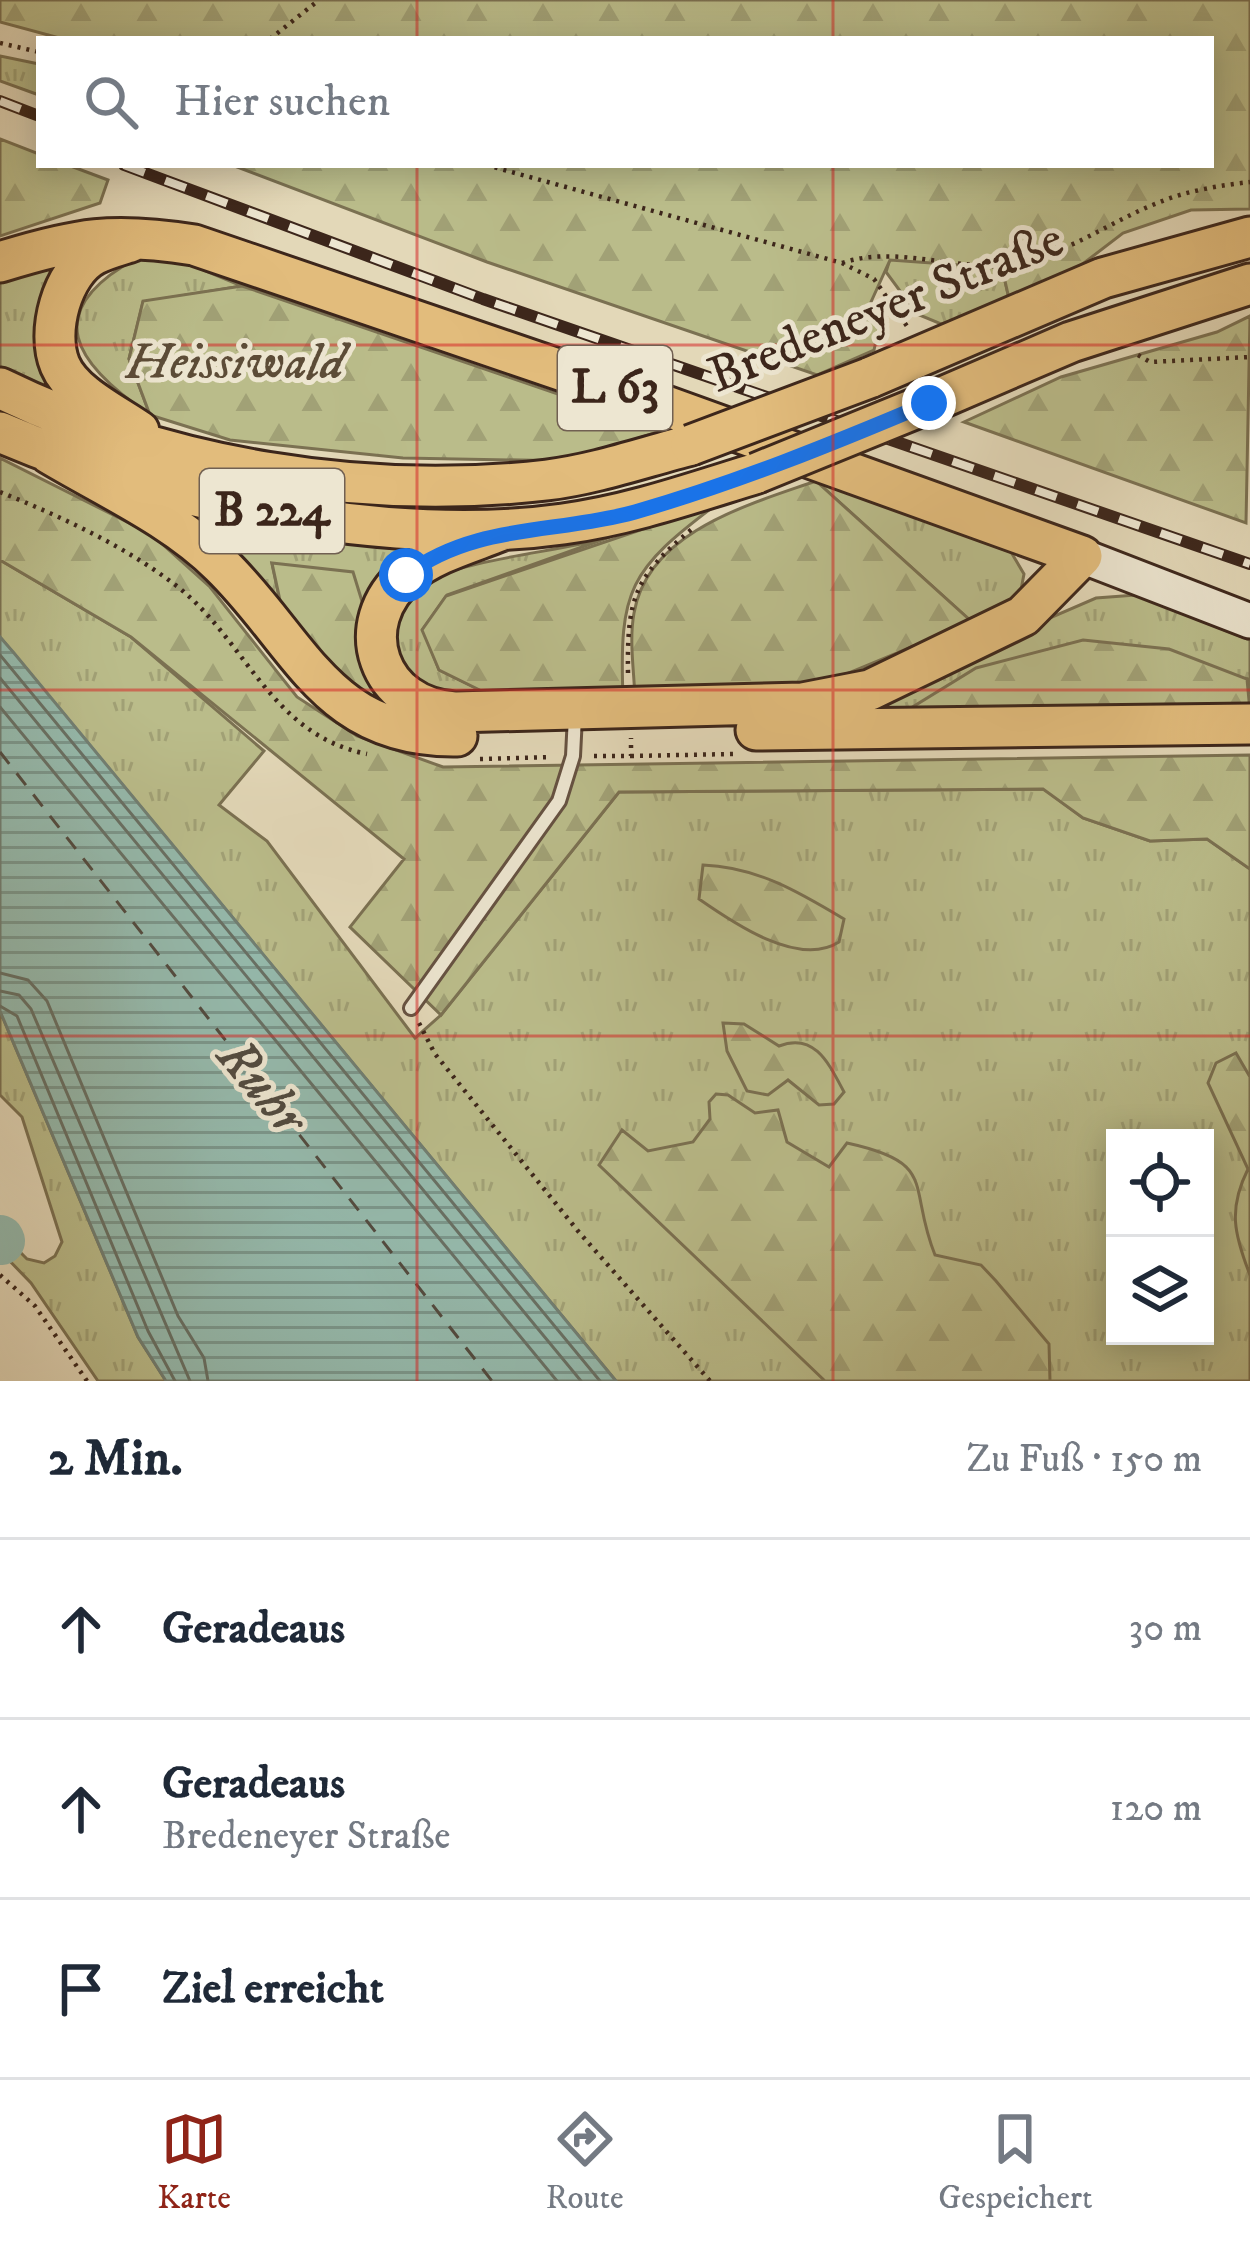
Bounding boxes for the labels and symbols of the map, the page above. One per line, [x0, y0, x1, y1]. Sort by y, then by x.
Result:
street label: Bredeneyer Straße [699, 208, 1073, 408]
park label: Heissiwald [125, 331, 351, 395]
road number: L 63 [558, 346, 672, 430]
route end [902, 376, 956, 430]
road number: B 224 [200, 469, 344, 553]
route start [379, 548, 433, 602]
water label: Ruhr [200, 1023, 323, 1152]

